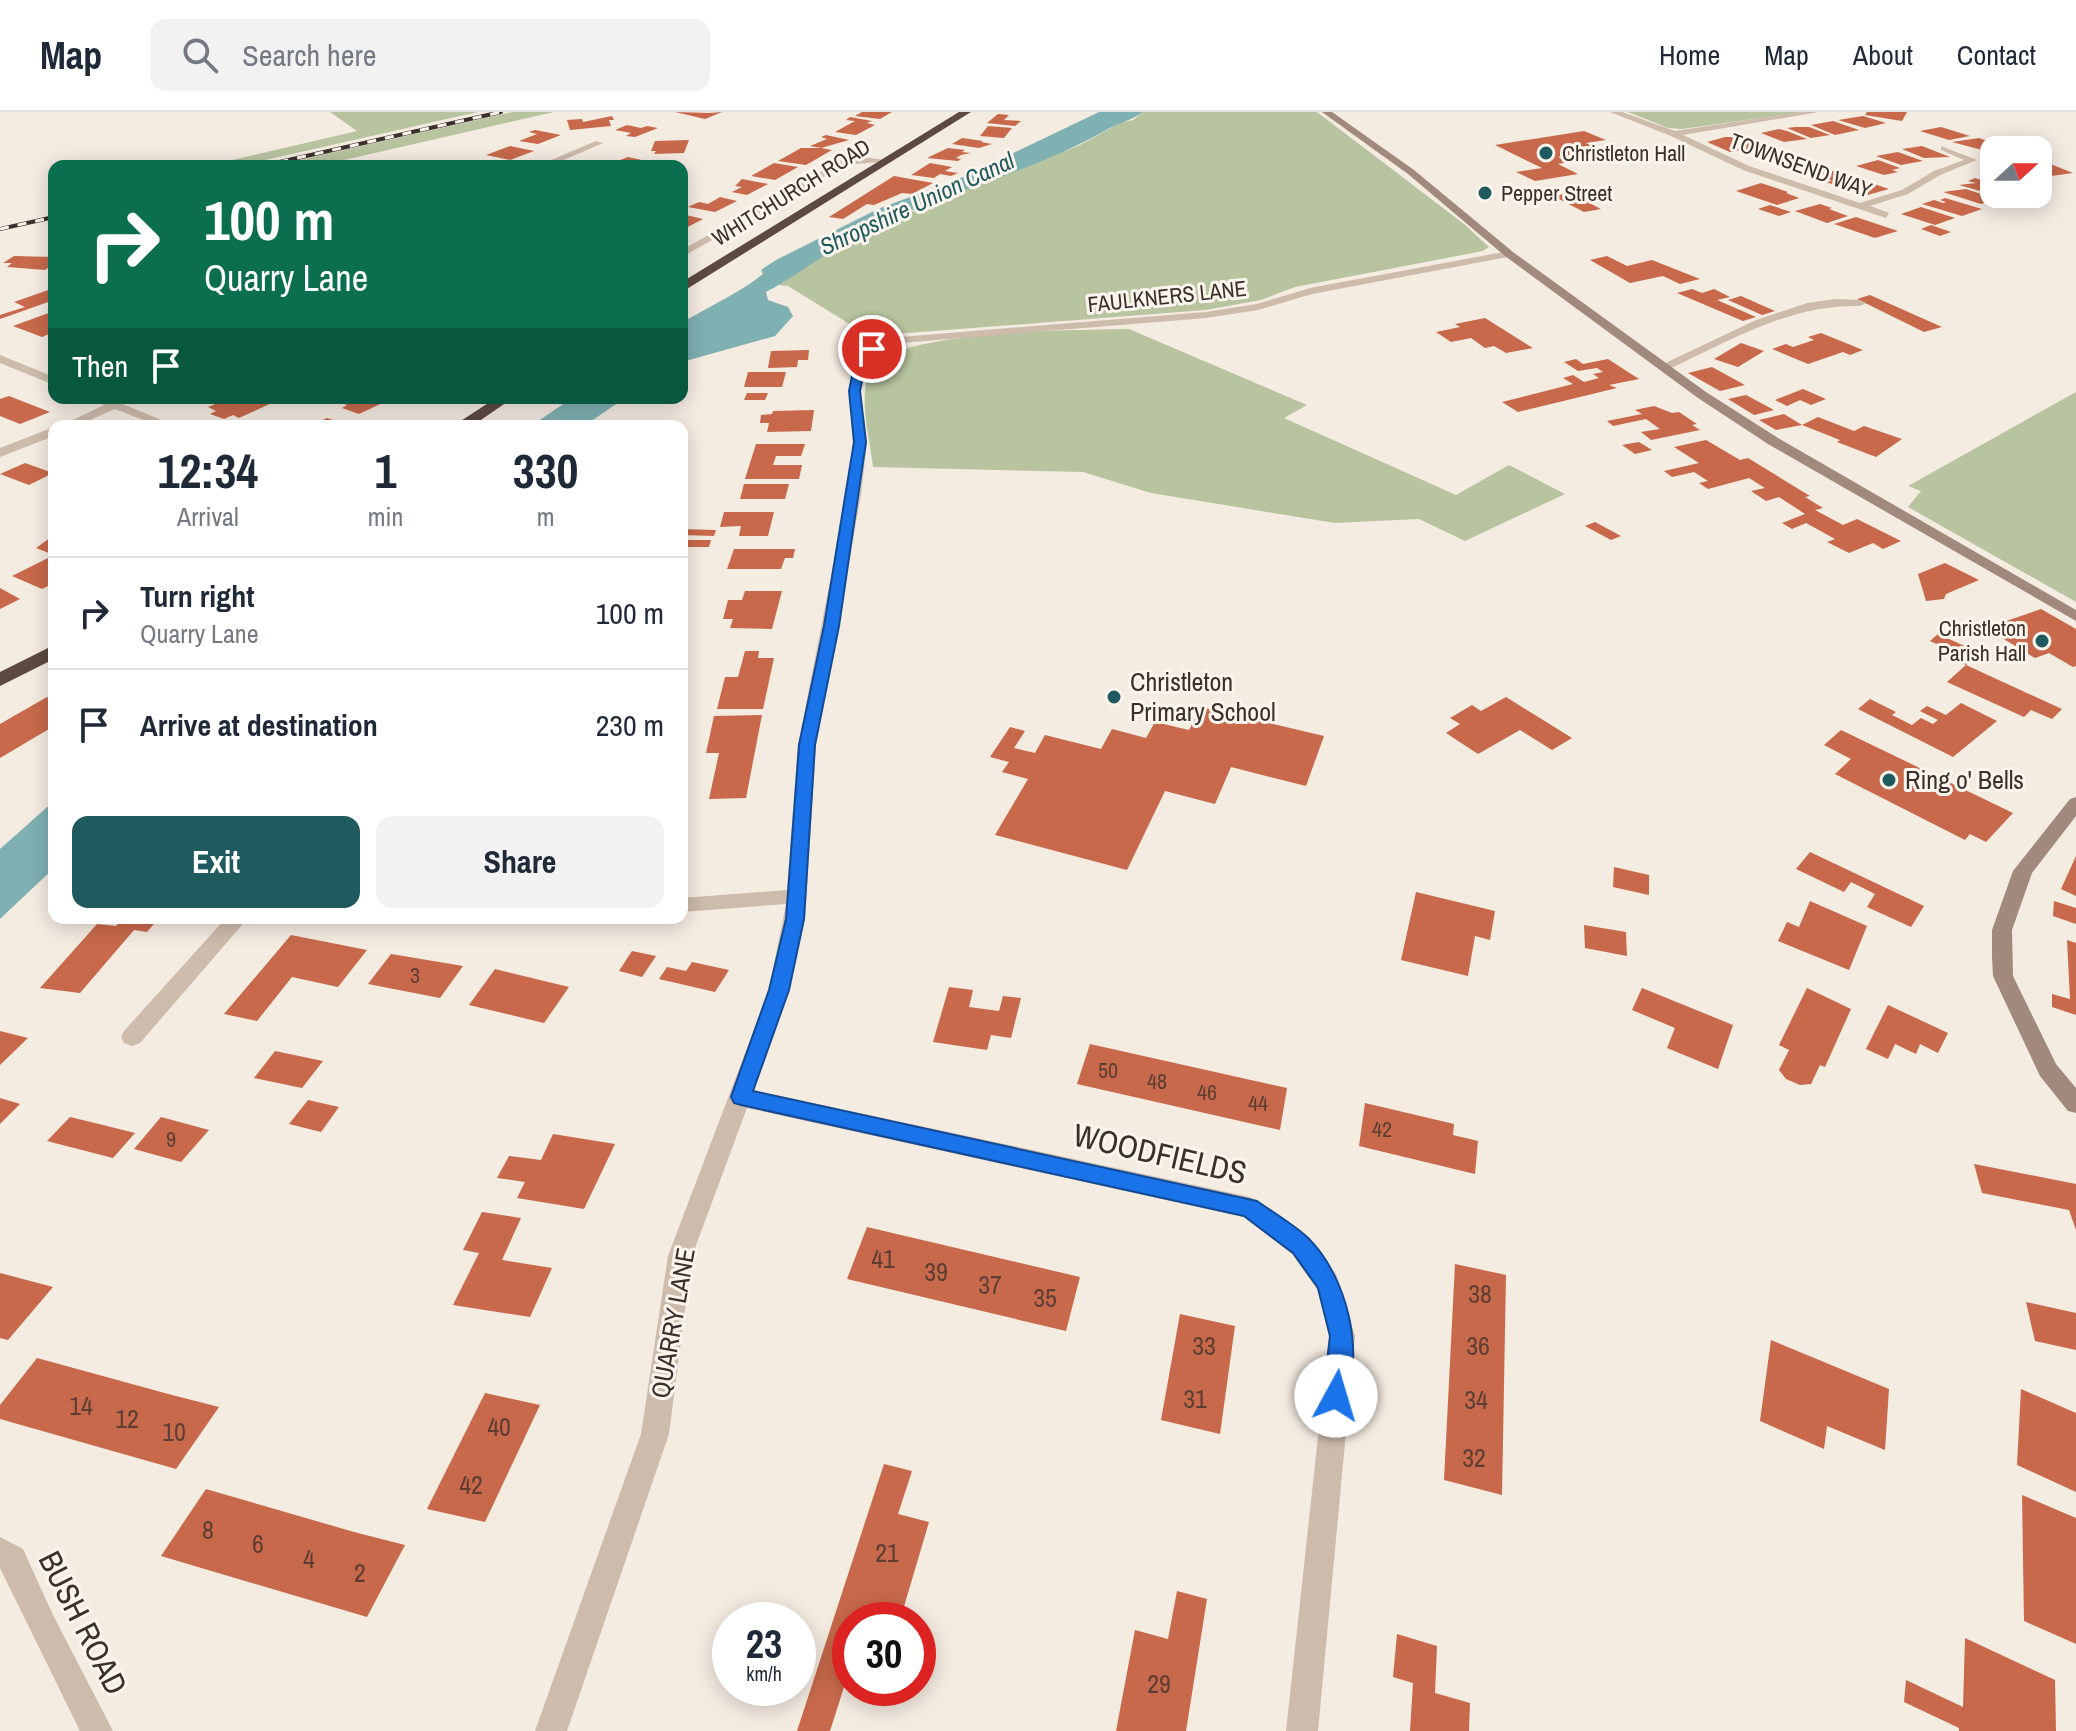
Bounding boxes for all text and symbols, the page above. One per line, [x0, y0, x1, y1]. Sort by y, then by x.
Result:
search box [150, 19, 710, 91]
text: Map [40, 30, 102, 81]
icon: search [178, 33, 222, 77]
text: Search here [242, 35, 376, 75]
text: Home [1659, 36, 1720, 74]
text: Map [1764, 36, 1809, 74]
text: About [1853, 36, 1913, 74]
text: Contact [1957, 36, 2036, 74]
street label: TOWNSEND WAY [1726, 125, 1876, 205]
street label: WHITCHURCH ROAD [706, 131, 876, 253]
north arrow [1980, 136, 2052, 208]
map controls [1980, 136, 2052, 208]
place label: Christleton Hall [1562, 138, 1685, 168]
water label: Shropshire Union Canal [814, 144, 1020, 262]
marker: Christleton Hall [1537, 144, 1555, 162]
place label: Pepper Street [1501, 178, 1612, 208]
text: 100 m [204, 182, 334, 257]
marker: Pepper Street [1476, 184, 1494, 202]
icon: right [72, 192, 176, 296]
text: Quarry Lane [204, 254, 368, 302]
street label: FAULKNERS LANE [1086, 273, 1248, 319]
pin [838, 315, 906, 383]
icon: arrive [850, 327, 894, 371]
icon: arrive [144, 344, 188, 388]
text: Then [72, 346, 128, 386]
text: 12:34 [158, 438, 258, 503]
text: 1 [375, 438, 396, 503]
text: 330 [513, 438, 578, 503]
text: Arrival [177, 499, 239, 534]
text: min [368, 499, 403, 534]
text: m [537, 499, 555, 534]
text: Turn right [140, 576, 254, 616]
icon: right [72, 591, 116, 635]
text: 100 m [596, 593, 664, 633]
place label: Christleton Parish Hall [1938, 613, 2026, 668]
text: Quarry Lane [140, 616, 259, 651]
marker: Christleton Parish Hall [2033, 632, 2051, 650]
place label: Christleton Primary School [1130, 664, 1276, 729]
marker: Christleton Primary School [1105, 688, 1123, 706]
icon: arrive [72, 703, 116, 747]
text: Arrive at destination [140, 705, 378, 745]
text: 230 m [596, 705, 664, 745]
place label: Ring o' Bells [1905, 762, 2024, 797]
marker: Ring o' Bells [1880, 771, 1898, 789]
button: Exit [72, 816, 360, 908]
button: Share [376, 816, 664, 908]
house number: 3 [410, 960, 420, 990]
house number: 50 [1098, 1055, 1118, 1085]
house number: 48 [1147, 1066, 1167, 1096]
house number: 46 [1197, 1077, 1217, 1107]
house number: 44 [1248, 1088, 1268, 1118]
street label: WOODFIELDS [1069, 1113, 1251, 1194]
house number: 42 [1372, 1114, 1392, 1144]
house number: 9 [166, 1124, 176, 1154]
house number: 41 [871, 1241, 895, 1276]
street label: QUARRY LANE [642, 1245, 703, 1401]
house number: 39 [924, 1254, 948, 1289]
house number: 37 [978, 1267, 1002, 1302]
house number: 38 [1468, 1276, 1492, 1311]
house number: 35 [1033, 1280, 1057, 1315]
house number: 33 [1192, 1328, 1216, 1363]
house number: 36 [1466, 1328, 1490, 1363]
position arrow [1294, 1354, 1378, 1438]
house number: 31 [1183, 1381, 1207, 1416]
house number: 34 [1464, 1382, 1488, 1417]
house number: 14 [69, 1388, 93, 1423]
house number: 12 [115, 1401, 139, 1436]
house number: 40 [487, 1409, 511, 1444]
house number: 10 [162, 1414, 186, 1449]
house number: 32 [1462, 1440, 1486, 1475]
house number: 42 [459, 1467, 483, 1502]
house number: 8 [202, 1512, 214, 1547]
house number: 6 [252, 1526, 264, 1561]
house number: 21 [875, 1535, 899, 1570]
house number: 4 [303, 1541, 315, 1576]
street label: BUSH ROAD [29, 1544, 138, 1702]
house number: 2 [354, 1555, 366, 1590]
speed limit sign: 30 [832, 1602, 936, 1706]
text: 23 [746, 1617, 782, 1670]
text: km/h [746, 1660, 782, 1687]
house number: 29 [1147, 1666, 1171, 1701]

